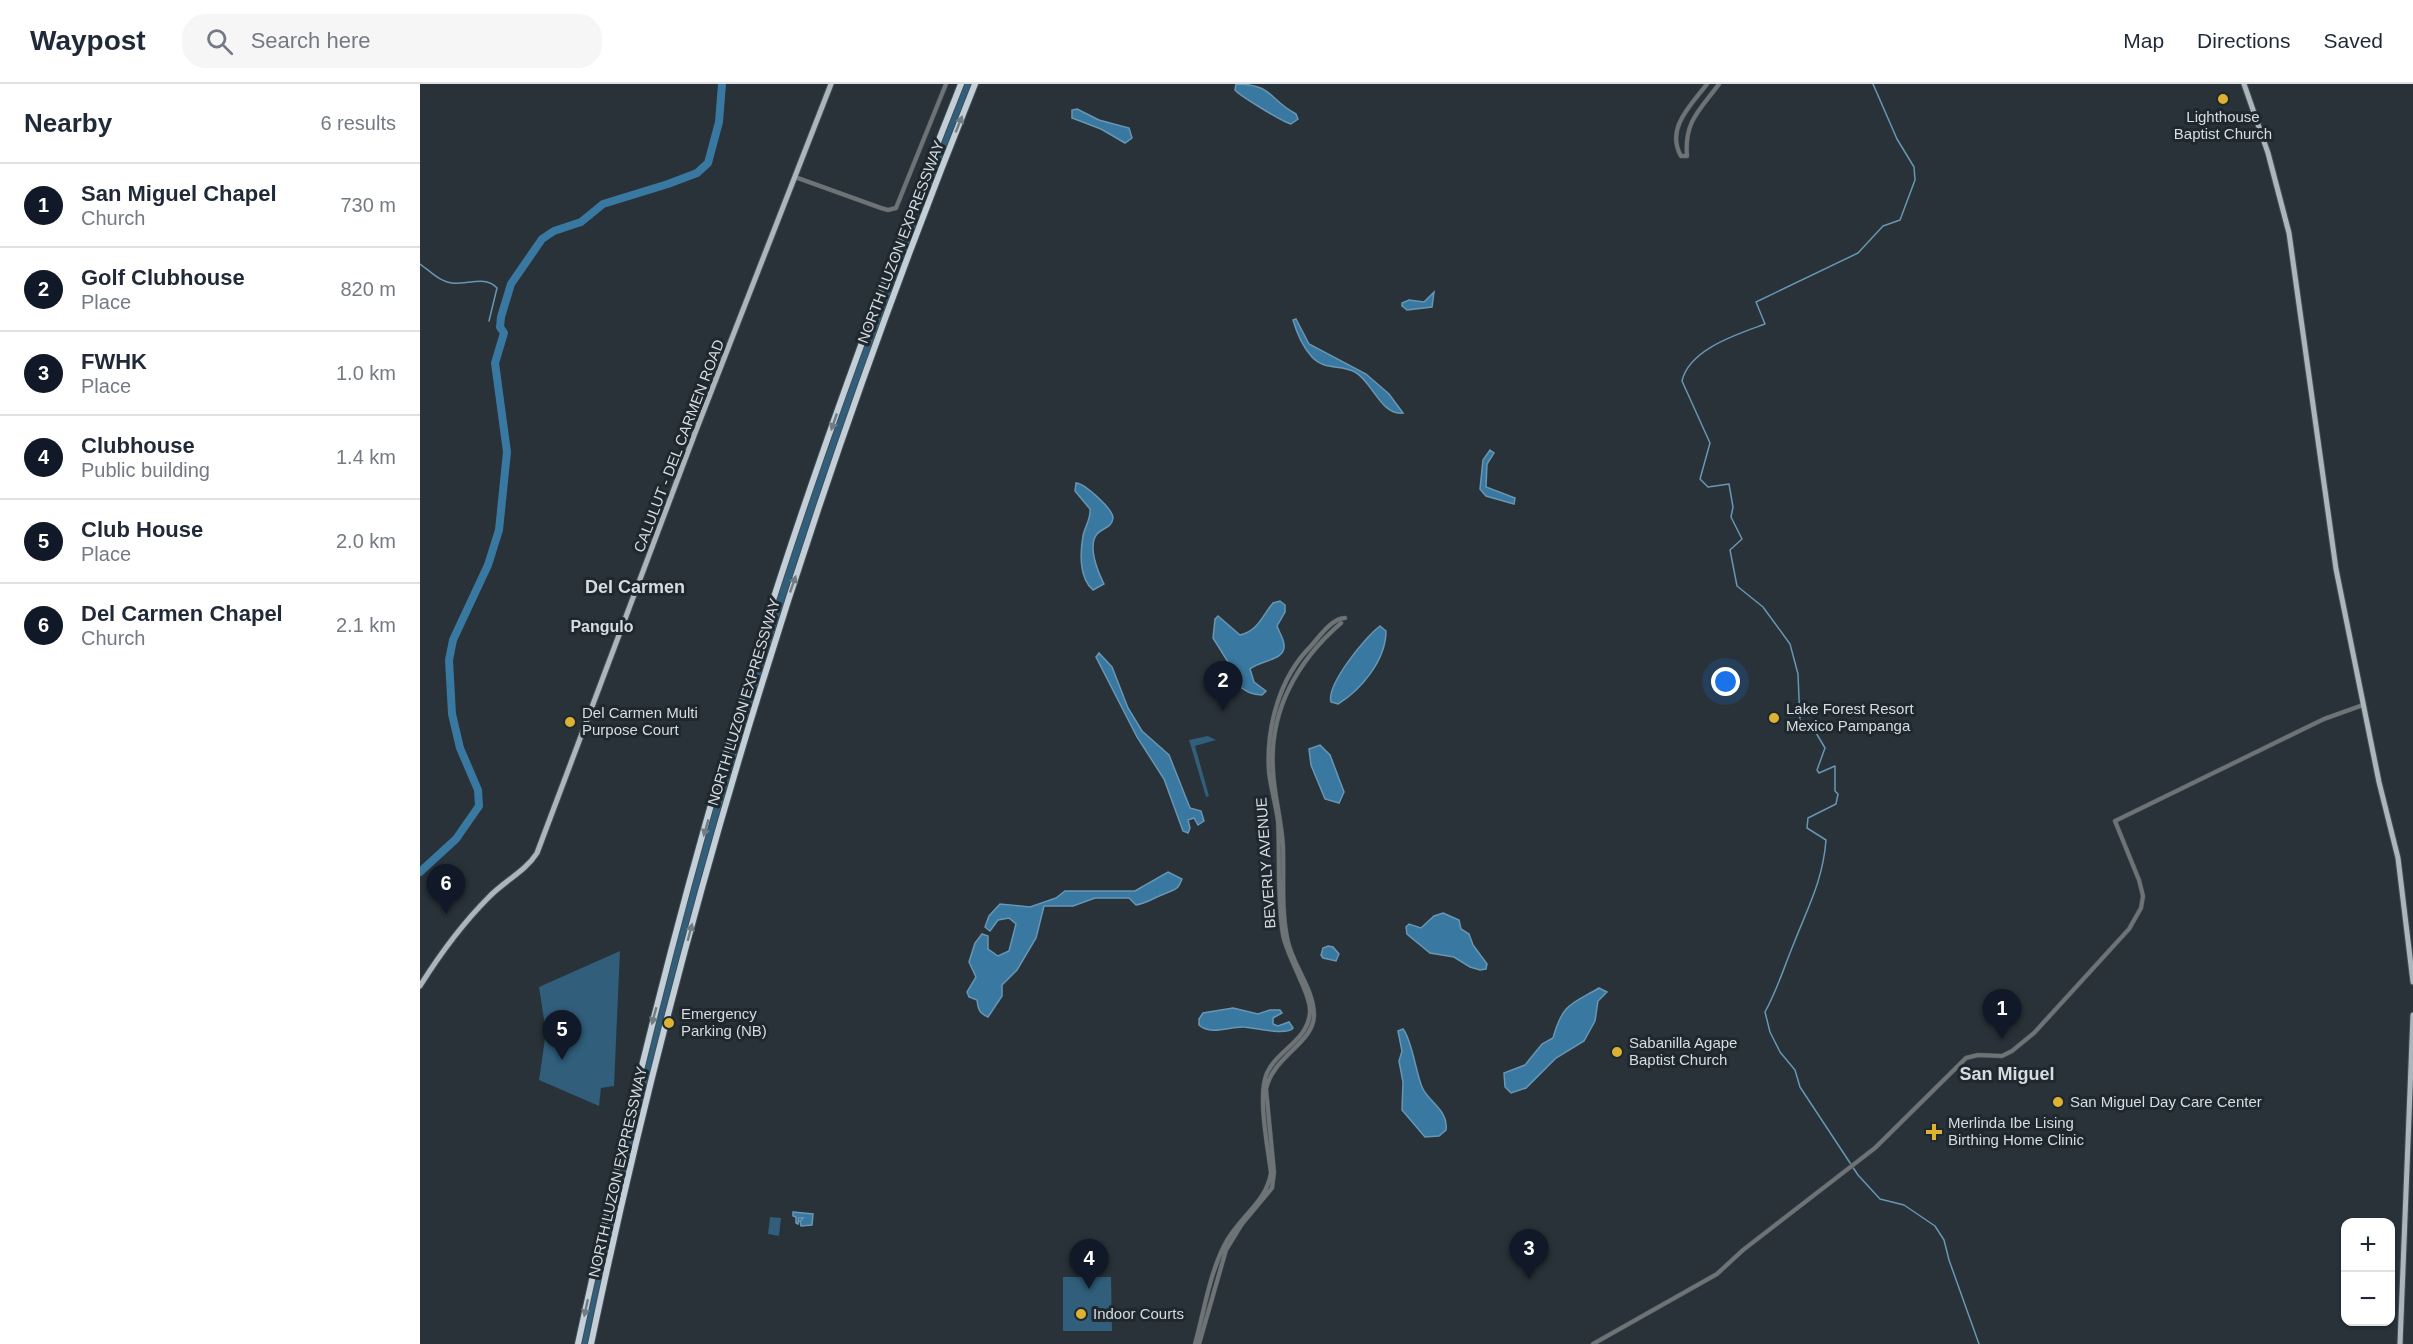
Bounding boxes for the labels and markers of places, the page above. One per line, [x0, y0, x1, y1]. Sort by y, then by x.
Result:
marker: Lighthouse Baptist Church [2216, 92, 2230, 106]
place label: Lighthouse Baptist Church [2174, 108, 2272, 142]
pin: 2 [1204, 662, 1242, 711]
place label: Lake Forest Resort Mexico Pampanga [1786, 700, 1914, 734]
place label: Del Carmen Multi Purpose Court [582, 704, 698, 738]
marker: Lake Forest Resort Mexico Pampanga [1767, 711, 1781, 725]
marker: Del Carmen Multi Purpose Court [563, 715, 577, 729]
pin: 6 [426, 864, 466, 914]
pin: 1 [1982, 990, 2022, 1039]
place label: Emergency Parking (NB) [681, 1005, 767, 1039]
pin: 5 [542, 1010, 582, 1060]
marker: Emergency Parking (NB) [662, 1016, 676, 1030]
place label: Sabanilla Agape Baptist Church [1629, 1034, 1737, 1068]
marker: Sabanilla Agape Baptist Church [1610, 1045, 1624, 1059]
place label: San Miguel Day Care Center [2070, 1093, 2262, 1110]
marker: San Miguel Day Care Center [2051, 1095, 2065, 1109]
place label: Merlinda Ibe Lising Birthing Home Clinic [1948, 1114, 2084, 1148]
marker: Merlinda Ibe Lising Birthing Home Clinic [1925, 1123, 1943, 1141]
pin: 3 [1510, 1230, 1548, 1279]
pin: 4 [1070, 1240, 1108, 1289]
place label: Indoor Courts [1093, 1305, 1184, 1322]
marker: Indoor Courts [1074, 1307, 1088, 1321]

